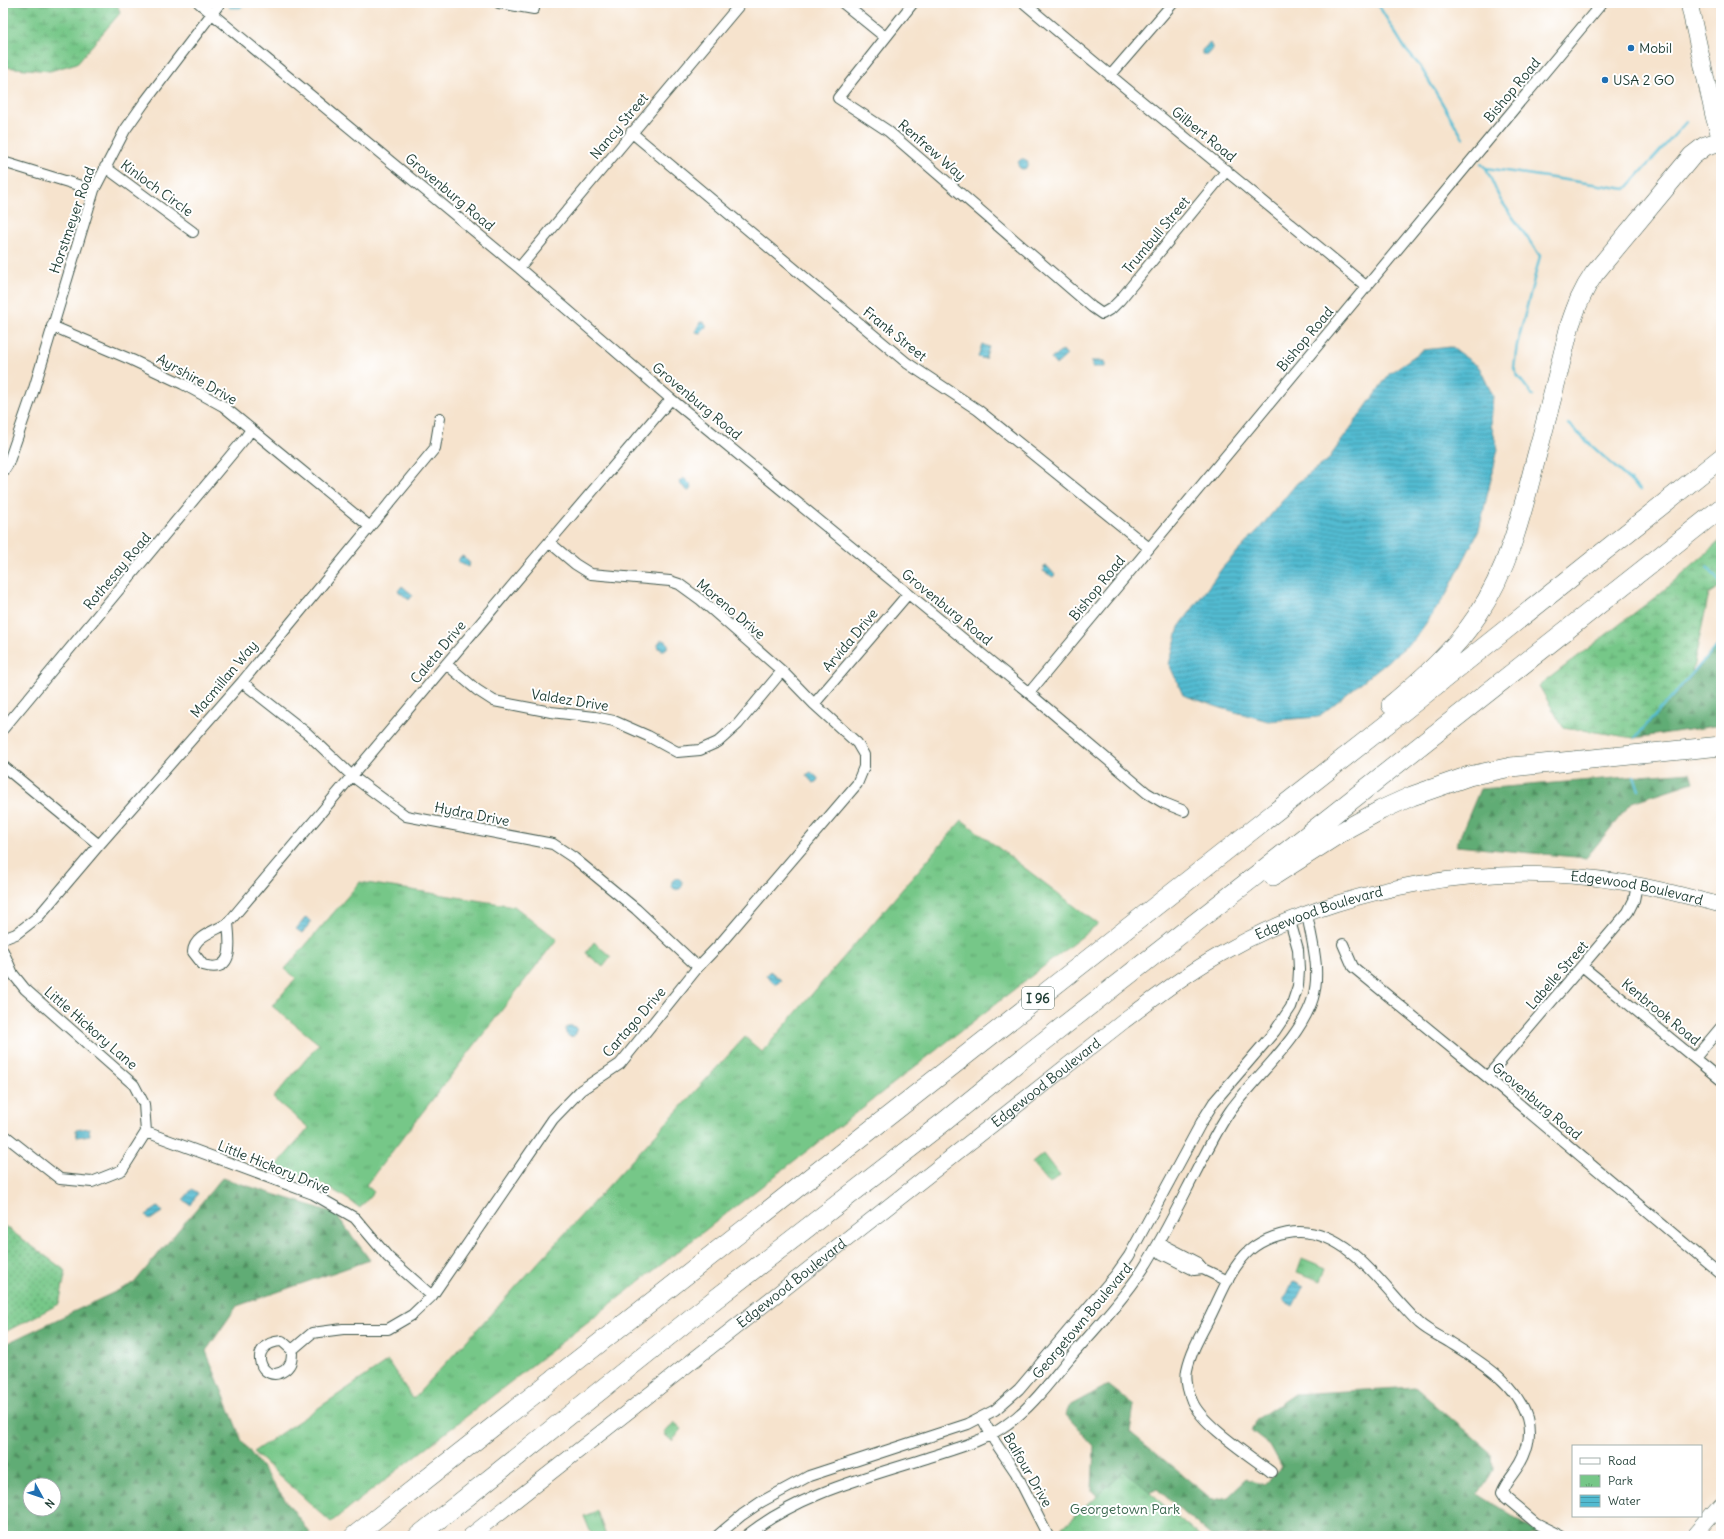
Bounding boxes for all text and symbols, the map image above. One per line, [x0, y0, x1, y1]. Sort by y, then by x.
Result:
place label: Mobil [1639, 39, 1672, 57]
marker: Mobil [1626, 43, 1636, 53]
street label: Bishop Road [1480, 54, 1544, 126]
place label: USA 2 GO [1613, 71, 1675, 89]
marker: USA 2 GO [1600, 75, 1610, 85]
street label: Nancy Street [586, 89, 652, 163]
street label: Gilbert Road [1168, 102, 1240, 166]
street label: Renfrew Way [894, 116, 970, 184]
street label: Grovenburg Road [402, 149, 498, 235]
street label: Kinloch Circle [117, 156, 197, 220]
street label: Horstmeyer Road [45, 164, 99, 276]
street label: Trumbull Street [1118, 192, 1194, 277]
street label: Frank Street [859, 303, 931, 365]
street label: Bishop Road [1273, 303, 1337, 375]
street label: Ayrshire Drive [153, 349, 241, 409]
street label: Grovenburg Road [649, 358, 745, 444]
street label: Rothesay Road [79, 529, 155, 613]
street label: Bishop Road [1065, 552, 1129, 624]
street label: Grovenburg Road [898, 565, 996, 649]
street label: Moreno Drive [693, 575, 769, 643]
street label: Arvida Drive [818, 605, 882, 675]
street label: Caleta Drive [406, 617, 470, 687]
street label: Macmillan Way [186, 637, 262, 721]
street label: Valdez Drive [530, 685, 610, 715]
street label: Hydra Drive [433, 798, 511, 830]
street label: Edgewood Boulevard [1570, 867, 1705, 909]
street label: Edgewood Boulevard [1252, 882, 1384, 944]
street label: Labelle Street [1522, 937, 1592, 1013]
street label: Kenbrook Road [1618, 975, 1704, 1049]
street label: Little Hickory Lane [41, 983, 141, 1073]
street label: Cartago Drive [598, 983, 670, 1061]
road number: I 96 [1022, 987, 1054, 1009]
street label: Edgewood Boulevard [988, 1034, 1104, 1131]
street label: Grovenburg Road [1489, 1058, 1585, 1144]
street label: Little Hickory Drive [215, 1136, 333, 1198]
street label: Edgewood Boulevard [733, 1234, 850, 1332]
street label: Georgetown Boulevard [1028, 1259, 1136, 1383]
street label: Balfour Drive [999, 1430, 1057, 1510]
legend [1572, 1445, 1702, 1517]
text: Road [1608, 1453, 1636, 1468]
text: Park [1608, 1473, 1633, 1488]
north arrow [22, 1477, 62, 1517]
text: Water [1608, 1493, 1641, 1508]
text: N [42, 1496, 57, 1511]
park label: Georgetown Park [1070, 1500, 1180, 1518]

